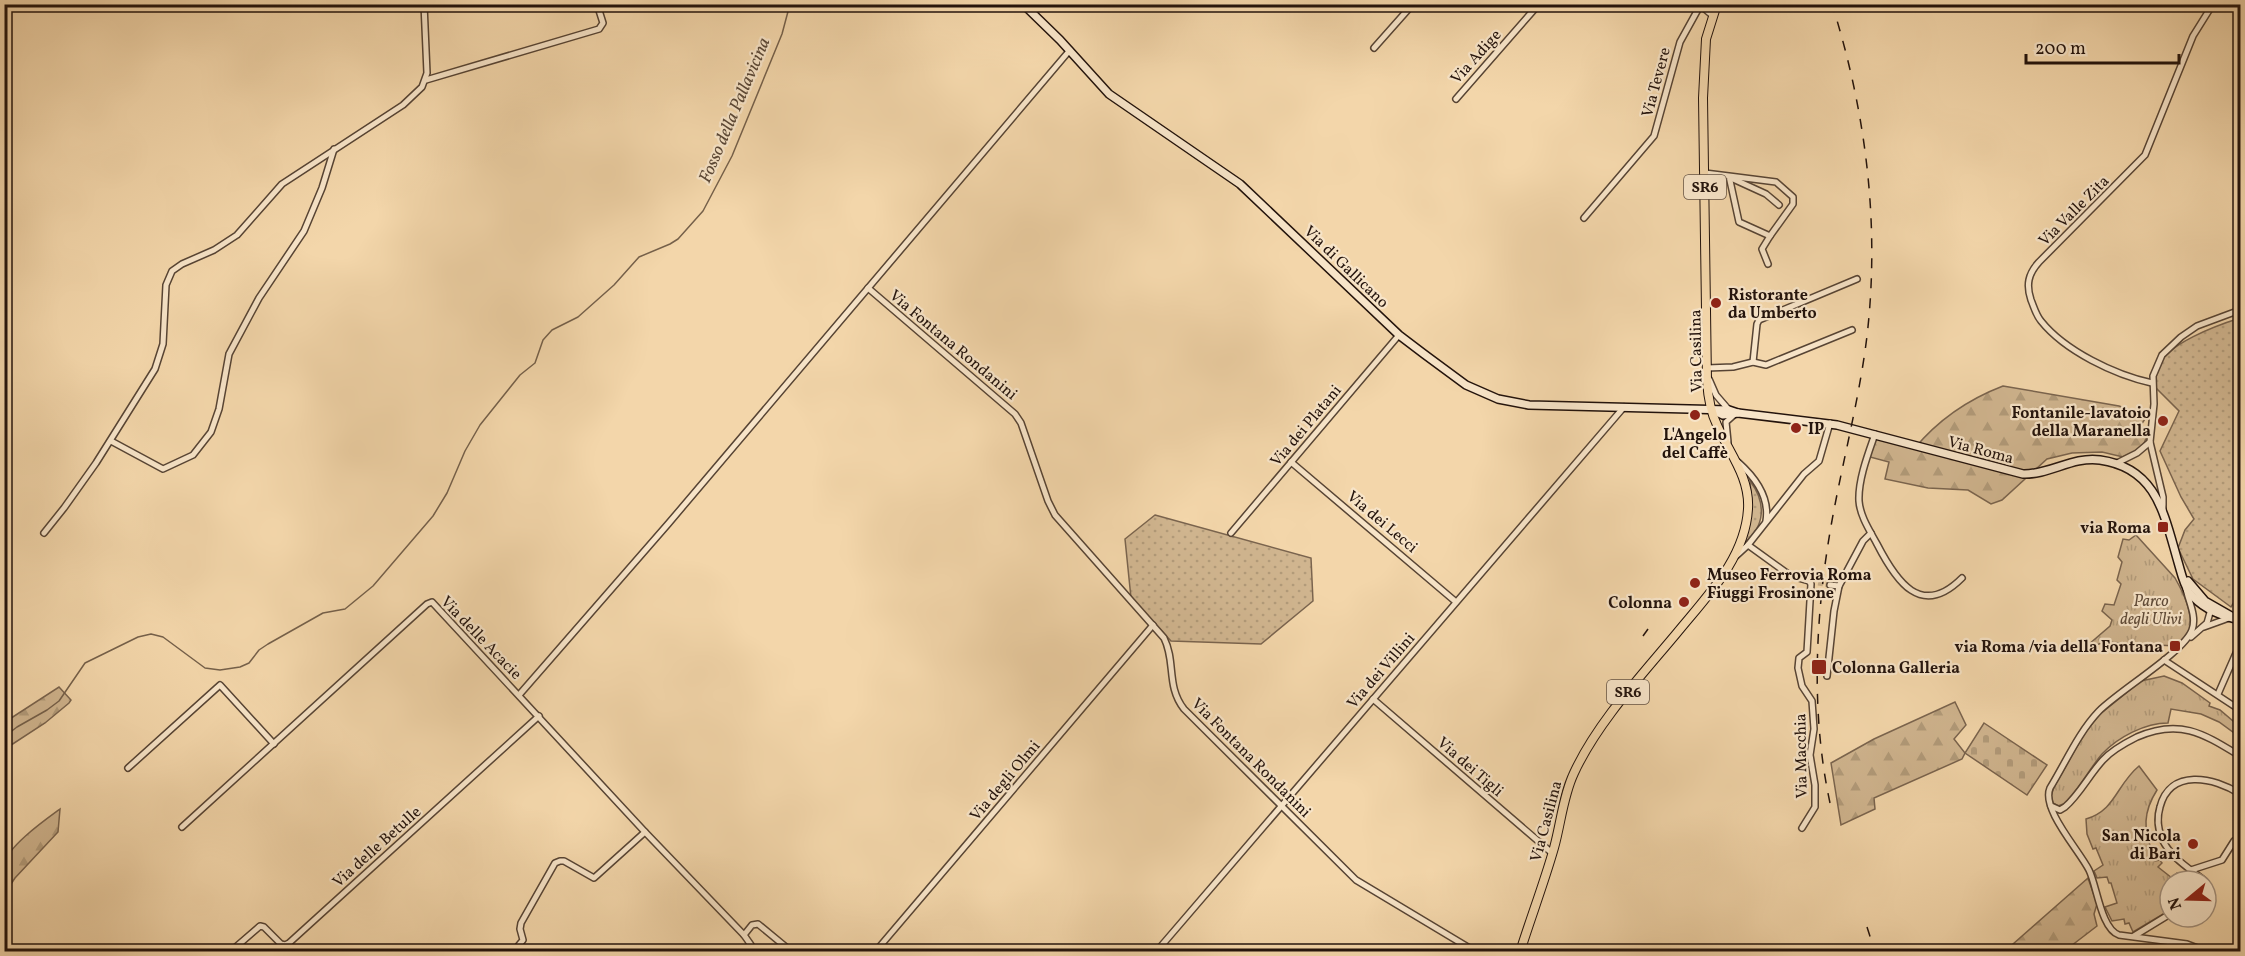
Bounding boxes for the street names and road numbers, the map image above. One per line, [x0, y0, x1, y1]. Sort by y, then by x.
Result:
street label: Via Adige [1446, 25, 1507, 89]
street label: Via Tevere [1637, 45, 1677, 120]
street label: Via Valle Zita [2034, 171, 2115, 252]
road number: SR6 [1684, 175, 1726, 199]
street label: Via di Gallicano [1298, 221, 1393, 314]
street label: Via Fontana Rondanini [884, 285, 1022, 406]
street label: Via Casilina [1685, 309, 1709, 393]
street label: Via dei Platani [1266, 381, 1347, 472]
street label: Via Roma [1945, 432, 2016, 470]
street label: Via dei Lecci [1342, 486, 1422, 559]
street label: Via delle Acacie [435, 592, 526, 685]
street label: Via dei Villini [1342, 628, 1421, 714]
road number: SR6 [1607, 680, 1649, 704]
street label: Via Fontana Rondanini [1186, 694, 1315, 823]
street label: Via Macchia [1790, 713, 1814, 799]
street label: Via dei Tigli [1432, 732, 1508, 803]
street label: Via degli Olmi [965, 736, 1046, 826]
street label: Via Casilina [1526, 778, 1568, 865]
street label: Via delle Betulle [328, 802, 426, 893]

